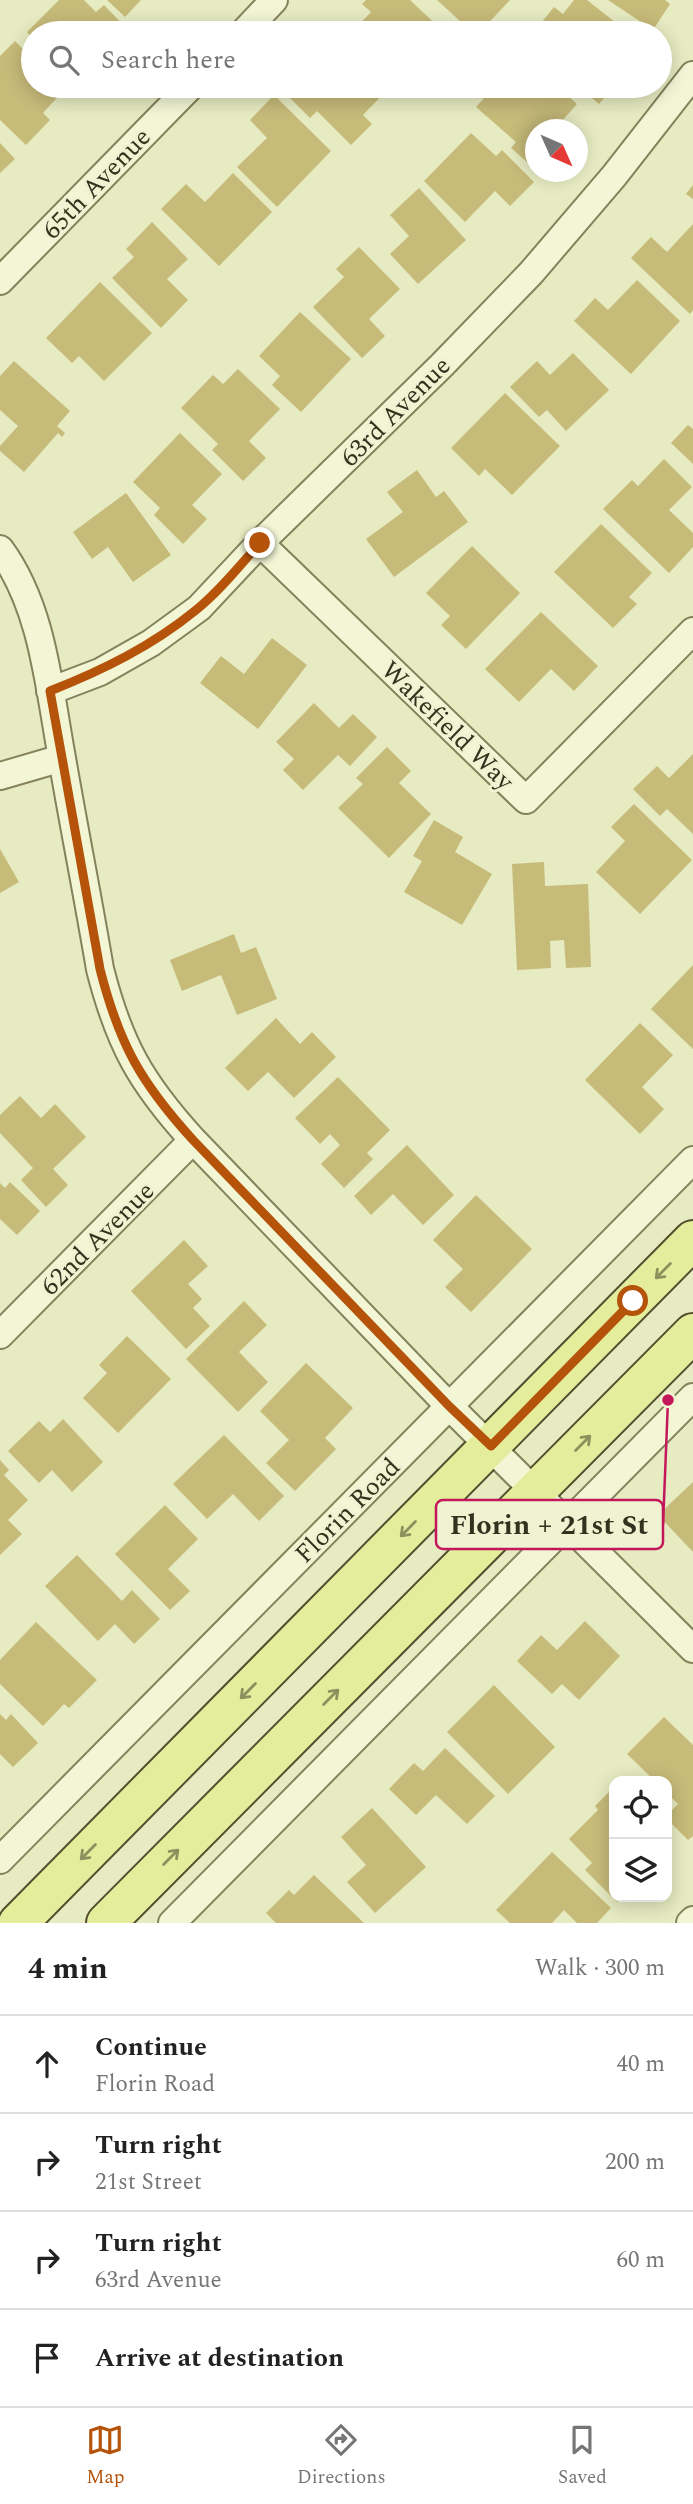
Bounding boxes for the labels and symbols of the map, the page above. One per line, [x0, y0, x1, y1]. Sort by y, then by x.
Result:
street label: 65th Avenue [33, 118, 161, 249]
north arrow [525, 119, 588, 182]
street label: 63rd Avenue [331, 347, 460, 476]
route end [244, 527, 275, 558]
street label: Wakefield Way [371, 651, 524, 801]
street label: 62nd Avenue [31, 1172, 164, 1305]
one-way arrow [654, 1262, 671, 1279]
route start [617, 1285, 648, 1316]
one-way arrow [574, 1435, 591, 1452]
street label: Florin Road [286, 1449, 410, 1573]
callout: Florin + 21st St [436, 1500, 663, 1549]
text: Florin + 21st St [450, 1504, 648, 1547]
one-way arrow [400, 1521, 417, 1538]
one-way arrow [240, 1682, 257, 1699]
one-way arrow [322, 1688, 339, 1705]
one-way arrow [79, 1844, 96, 1861]
one-way arrow [163, 1849, 180, 1866]

